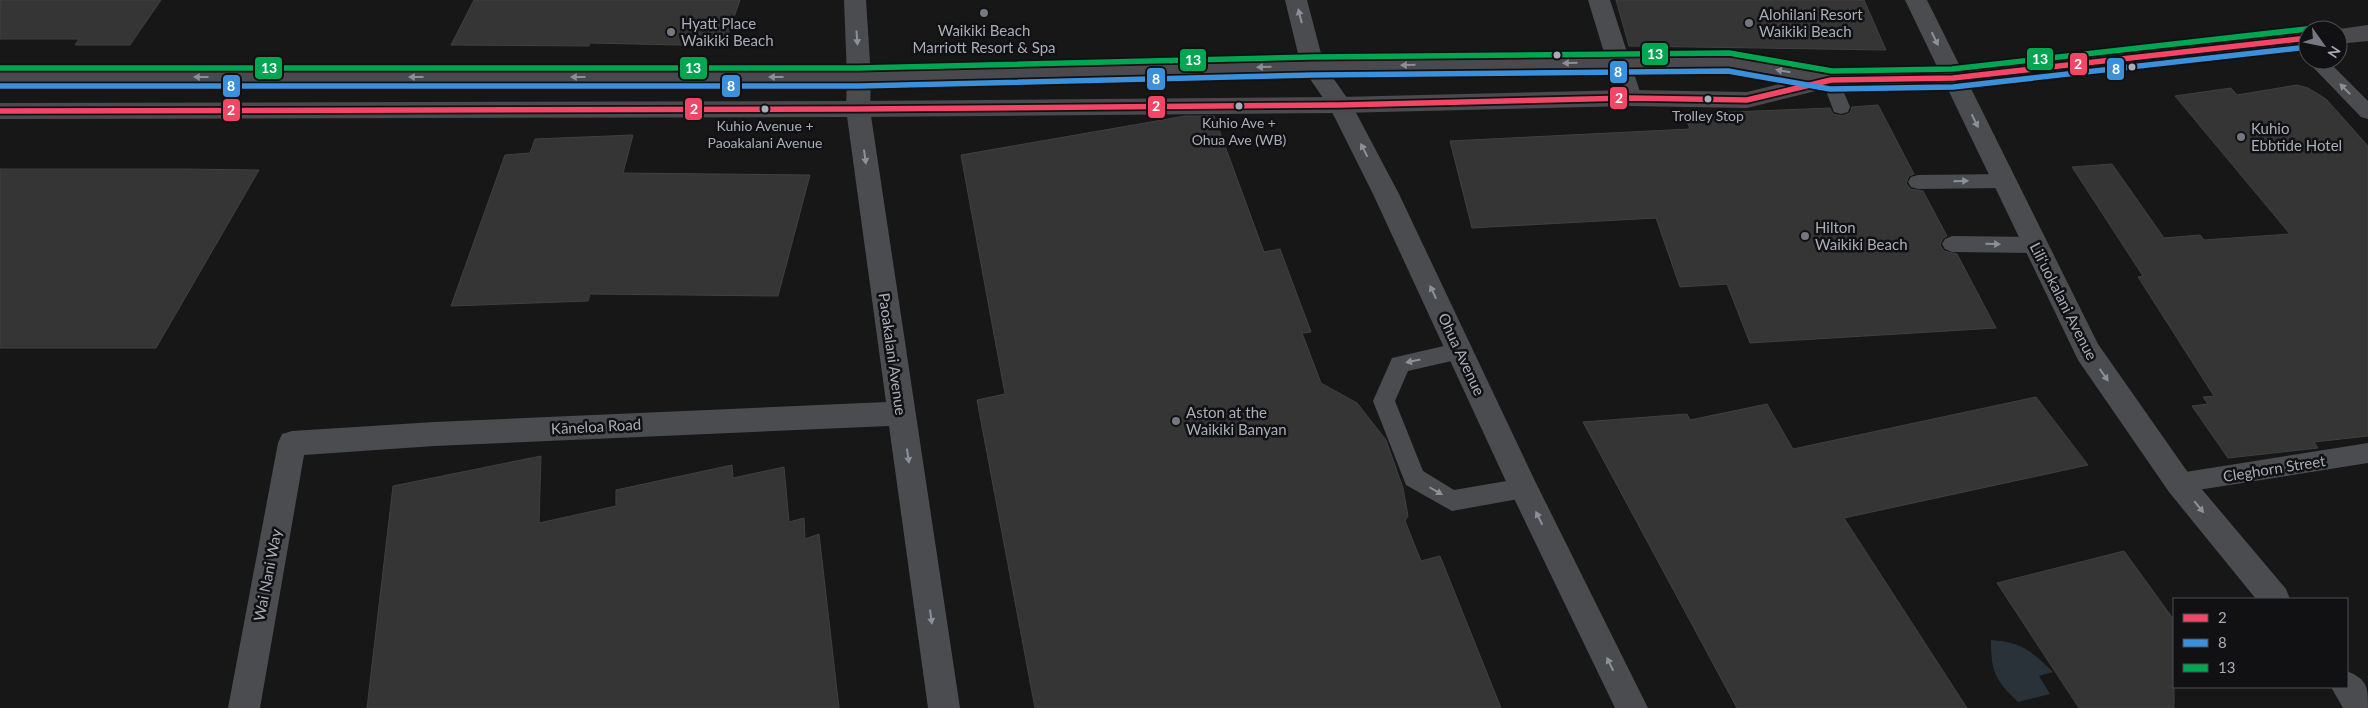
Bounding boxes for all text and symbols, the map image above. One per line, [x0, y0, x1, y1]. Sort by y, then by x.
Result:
place label: Alohilani Resort Waikiki Beach [1759, 5, 1863, 40]
marker: Waikiki Beach Marriott Resort & Spa [978, 7, 990, 19]
one-way arrow [1296, 8, 1304, 24]
place label: Hyatt Place Waikiki Beach [681, 14, 774, 49]
marker: Alohilani Resort Waikiki Beach [1743, 17, 1755, 29]
north arrow [2298, 20, 2348, 70]
place label: Waikiki Beach Marriott Resort & Spa [913, 21, 1056, 56]
marker: Hyatt Place Waikiki Beach [665, 26, 677, 38]
one-way arrow [854, 31, 862, 47]
one-way arrow [1931, 32, 1939, 46]
line badge: 13 [1641, 42, 1669, 66]
text: N [2324, 43, 2344, 62]
text: 13 [1647, 45, 1663, 62]
line badge: 13 [2026, 47, 2054, 71]
line badge: 13 [1179, 48, 1207, 72]
unlabelled marker [1552, 50, 1562, 60]
text: 13 [2032, 50, 2048, 67]
text: 13 [1185, 51, 1201, 68]
line badge: 2 [2069, 52, 2088, 76]
text: 2 [2074, 55, 2082, 72]
line badge: 13 [254, 56, 283, 80]
line badge: 13 [679, 56, 708, 80]
line badge: 8 [2106, 57, 2125, 81]
text: 13 [261, 59, 277, 76]
text: 13 [685, 59, 701, 76]
one-way arrow [1562, 60, 1578, 68]
line badge: 8 [1609, 60, 1628, 84]
text: 8 [2112, 60, 2120, 77]
one-way arrow [1400, 61, 1416, 69]
unlabelled marker [2127, 62, 2137, 72]
one-way arrow [1256, 63, 1272, 71]
text: 8 [1614, 63, 1622, 80]
line badge: 8 [1146, 67, 1166, 91]
one-way arrow [1774, 67, 1790, 75]
text: 8 [1152, 70, 1160, 87]
one-way arrow [192, 73, 208, 81]
one-way arrow [407, 73, 423, 81]
one-way arrow [570, 73, 586, 81]
one-way arrow [767, 73, 783, 81]
line badge: 8 [222, 74, 241, 98]
line badge: 8 [721, 74, 741, 98]
text: 8 [227, 77, 235, 94]
text: 8 [727, 77, 735, 94]
one-way arrow [2339, 84, 2351, 96]
line badge: 2 [1609, 86, 1628, 110]
text: 2 [1615, 89, 1623, 106]
marker: Trolley Stop [1703, 94, 1713, 104]
line badge: 2 [1147, 95, 1166, 119]
line badge: 2 [684, 97, 703, 121]
text: 2 [1152, 97, 1160, 114]
line badge: 2 [222, 98, 241, 122]
text: 2 [690, 100, 698, 117]
text: 2 [227, 101, 235, 118]
marker: Kuhio Ave + Ohua Ave (WB) [1234, 101, 1244, 111]
marker: Kuhio Avenue + Paoakalani Avenue [760, 104, 770, 114]
place label: Trolley Stop [1672, 107, 1744, 124]
place label: Kuhio Ave + Ohua Ave (WB) [1192, 114, 1287, 148]
one-way arrow [1970, 114, 1979, 129]
place label: Kuhio Avenue + Paoakalani Avenue [707, 117, 823, 151]
place label: Kuhio Ebbtide Hotel [2251, 119, 2342, 154]
marker: Kuhio Ebbtide Hotel [2235, 131, 2247, 143]
one-way arrow [1360, 143, 1368, 158]
one-way arrow [861, 149, 869, 165]
one-way arrow [1953, 177, 1969, 185]
place label: Hilton Waikiki Beach [1815, 218, 1908, 253]
marker: Hilton Waikiki Beach [1799, 230, 1811, 242]
street label: Liliʻuokalani Avenue [2027, 239, 2101, 363]
one-way arrow [1986, 241, 2002, 249]
one-way arrow [1428, 285, 1436, 299]
street label: Paoakalani Avenue [876, 292, 910, 416]
street label: Ohua Avenue [1435, 310, 1489, 398]
one-way arrow [1405, 357, 1420, 365]
one-way arrow [2099, 368, 2109, 382]
place label: Aston at the Waikiki Banyan [1186, 403, 1287, 438]
street label: Kāneloa Road [550, 415, 642, 437]
marker: Aston at the Waikiki Banyan [1170, 415, 1182, 427]
one-way arrow [904, 449, 912, 465]
street label: Cleghorn Street [2222, 451, 2327, 485]
one-way arrow [1429, 487, 1443, 496]
one-way arrow [2194, 500, 2205, 513]
one-way arrow [1535, 511, 1543, 525]
street label: Wai Nani Way [249, 527, 285, 623]
legend [2173, 598, 2348, 688]
text: 2 [2218, 608, 2227, 626]
one-way arrow [927, 610, 935, 626]
text: 8 [2218, 633, 2227, 651]
one-way arrow [1606, 657, 1614, 671]
text: 13 [2218, 658, 2235, 676]

